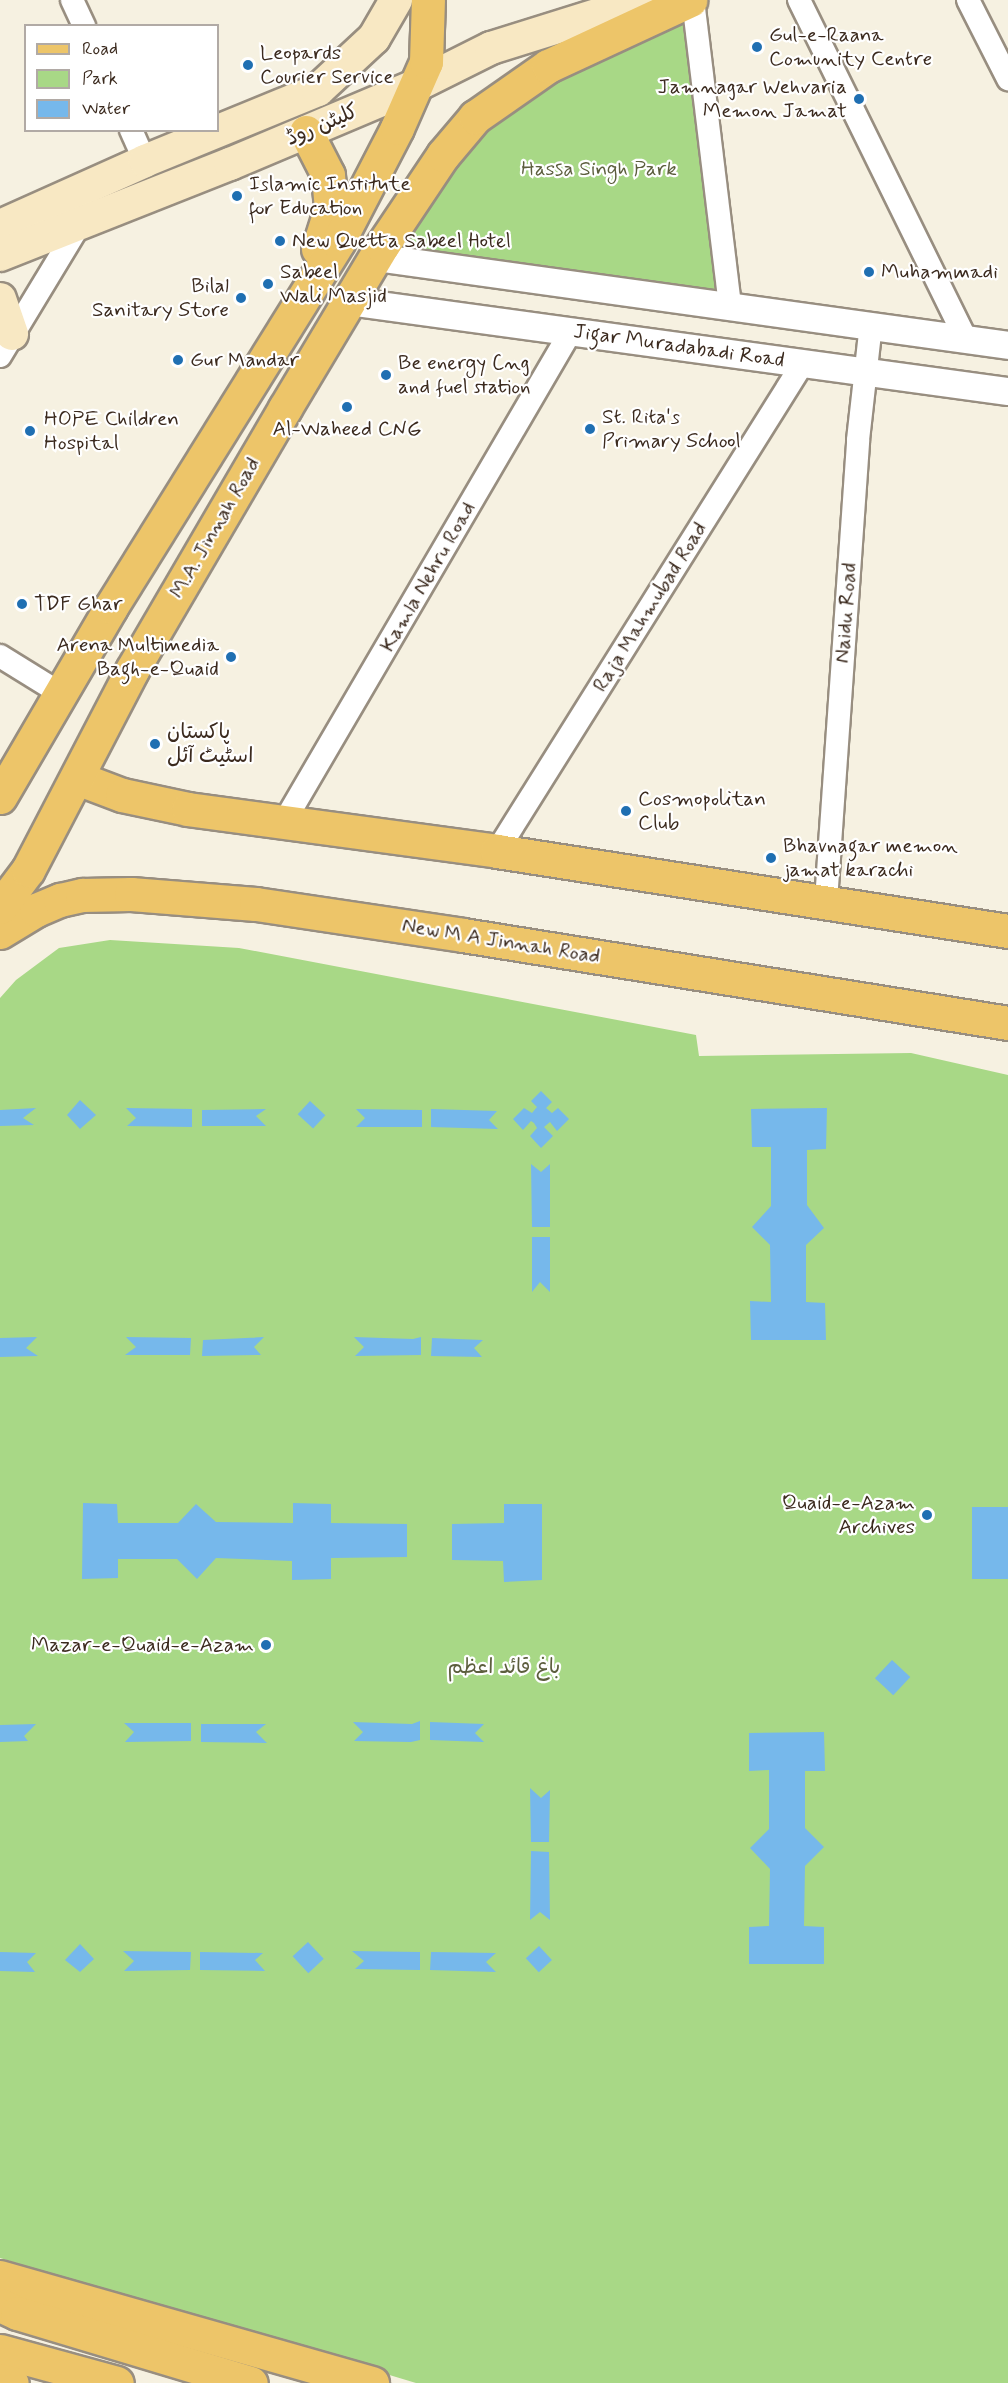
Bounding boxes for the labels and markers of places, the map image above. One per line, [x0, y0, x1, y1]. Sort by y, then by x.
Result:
place label: Gul-e-Raana Comunity Centre [769, 22, 936, 72]
place label: Leopards Courier Service [260, 40, 394, 90]
marker: Gul-e-Raana Comunity Centre [750, 40, 764, 54]
marker: Leopards Courier Service [241, 58, 255, 72]
place label: Jamnagar Wehvaria Memon Jamat [659, 74, 847, 124]
marker: Jamnagar Wehvaria Memon Jamat [852, 92, 866, 106]
place label: Islamic Institute for Education [249, 171, 409, 221]
marker: Islamic Institute for Education [230, 189, 244, 203]
place label: New Quetta Sabeel Hotel [292, 228, 514, 254]
marker: New Quetta Sabeel Hotel [273, 234, 287, 248]
place label: Sabeel Wali Masjid [280, 259, 387, 309]
place label: Muhammadi [881, 259, 998, 285]
marker: Muhammadi [862, 265, 876, 279]
place label: Bilal Sanitary Store [95, 273, 229, 323]
marker: Sabeel Wali Masjid [261, 277, 275, 291]
marker: Bilal Sanitary Store [234, 291, 248, 305]
place label: Gur Mandar [190, 347, 299, 373]
place label: Be energy Cng and fuel station [398, 350, 532, 400]
marker: Gur Mandar [171, 353, 185, 367]
marker: Be energy Cng and fuel station [379, 368, 393, 382]
marker: Al-Waheed CNG [340, 400, 354, 414]
place label: St. Rita's Primary School [602, 404, 741, 454]
place label: HOPE Children Hospital [44, 406, 184, 456]
place label: Al-Waheed CNG [273, 416, 421, 442]
marker: HOPE Children Hospital [21, 422, 39, 440]
marker: St. Rita's Primary School [583, 422, 597, 436]
place label: TDF Ghar [34, 591, 122, 617]
marker: TDF Ghar [15, 597, 29, 611]
place label: Arena Multimedia Bagh-e-Quaid [56, 632, 219, 682]
marker: Arena Multimedia Bagh-e-Quaid [224, 650, 238, 664]
place label: پاکستان اسٹیٹ آئل [167, 719, 253, 769]
marker: پاکستان اسٹیٹ آئل [148, 737, 162, 751]
place label: Cosmopolitan Club [638, 786, 766, 836]
marker: Cosmopolitan Club [619, 804, 633, 818]
place label: Bhavnagar memon jamat karachi [783, 833, 958, 883]
marker: Bhavnagar memon jamat karachi [764, 851, 778, 865]
place label: Quaid-e-Azam Archives [782, 1490, 915, 1540]
marker: Quaid-e-Azam Archives [920, 1508, 934, 1522]
place label: Mazar-e-Quaid-e-Azam [31, 1632, 254, 1658]
marker: Mazar-e-Quaid-e-Azam [259, 1638, 273, 1652]

